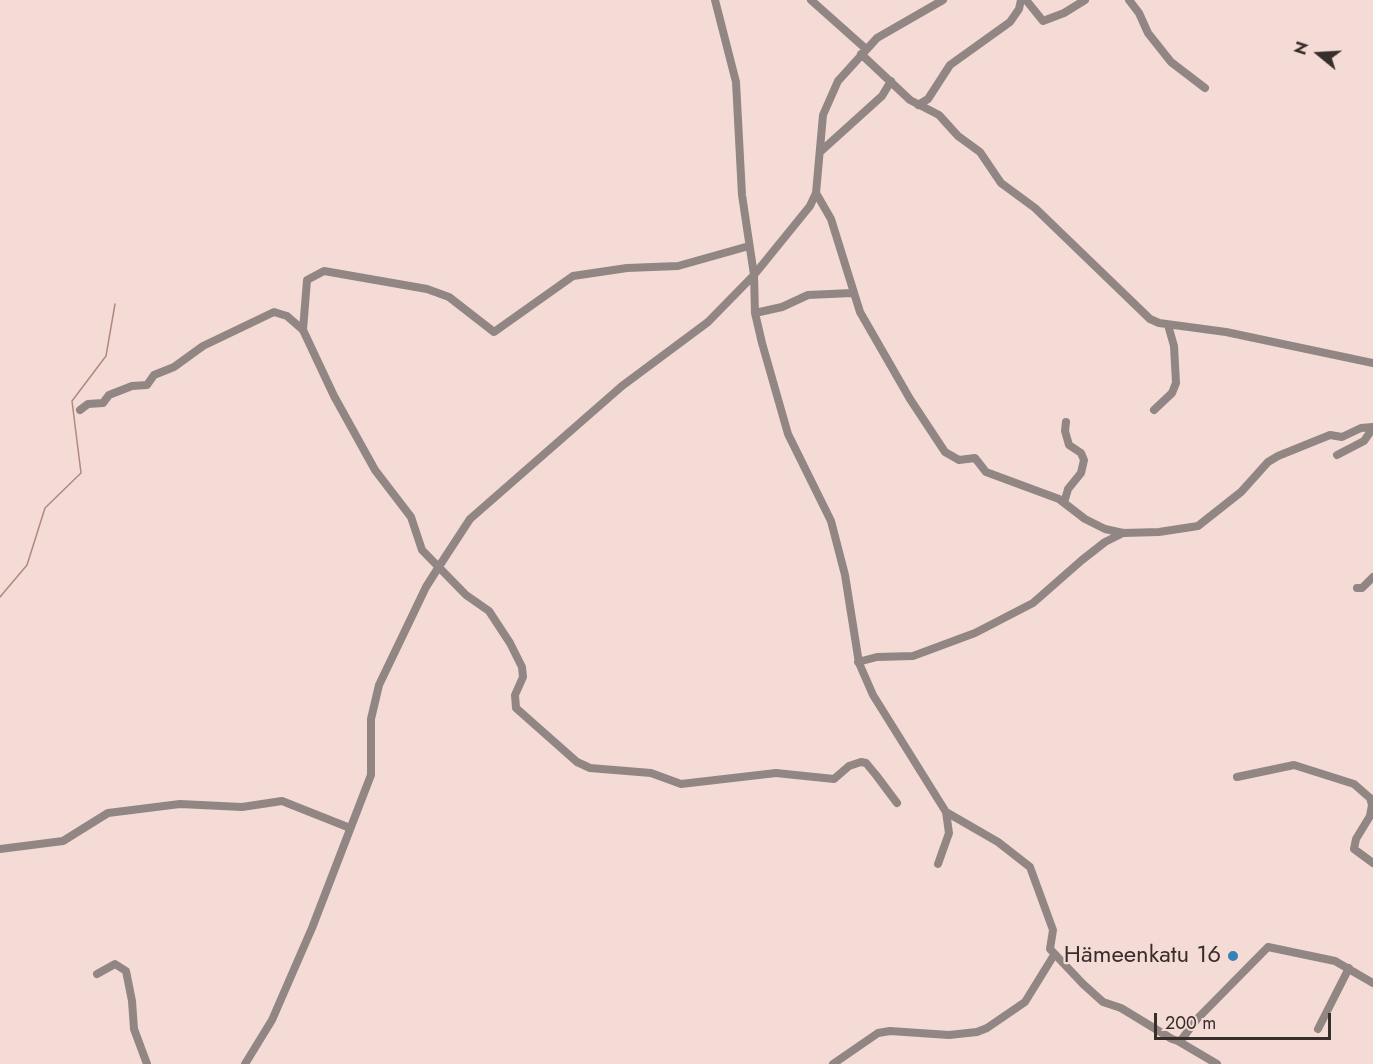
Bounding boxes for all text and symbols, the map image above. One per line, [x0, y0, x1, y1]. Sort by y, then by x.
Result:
north arrow [1289, 24, 1349, 84]
text: N [1289, 39, 1314, 58]
place label: Hämeenkatu 16 [1064, 942, 1221, 970]
marker: Hämeenkatu 16 [1226, 949, 1240, 963]
scale bar [1157, 1001, 1334, 1039]
text: 200 m [1165, 1010, 1216, 1036]

